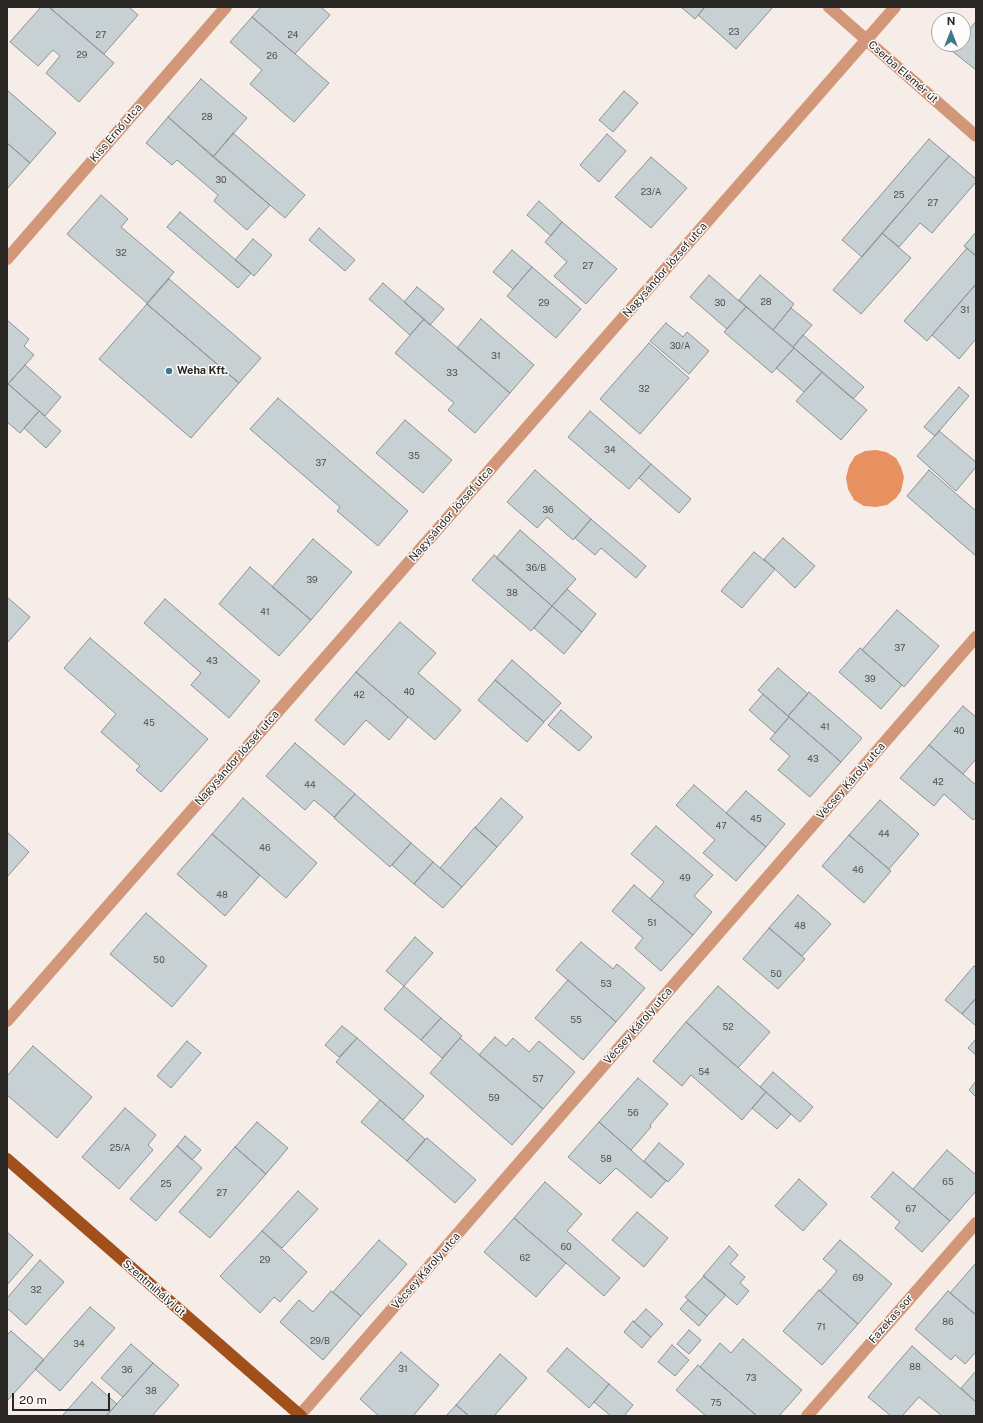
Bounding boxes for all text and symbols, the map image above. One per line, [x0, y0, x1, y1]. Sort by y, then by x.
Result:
north arrow [931, 12, 971, 52]
text: N [947, 15, 955, 27]
house number: 23 [728, 27, 740, 37]
house number: 27 [96, 30, 106, 40]
house number: 24 [287, 30, 299, 40]
street label: Cserba Elemér út [865, 38, 941, 106]
house number: 29 [77, 50, 87, 60]
house number: 26 [267, 51, 277, 61]
street label: Kiss Ernő utca [87, 101, 145, 165]
house number: 28 [201, 112, 213, 122]
house number: 30 [215, 175, 227, 185]
house number: 23/A [641, 187, 661, 197]
house number: 25 [893, 190, 905, 200]
house number: 27 [928, 198, 938, 208]
street label: Nagysándor József utca [620, 220, 710, 320]
house number: 32 [115, 248, 127, 258]
house number: 27 [583, 261, 593, 271]
house number: 28 [760, 297, 772, 307]
house number: 29 [539, 298, 549, 308]
house number: 30 [714, 298, 726, 308]
house number: 31 [960, 305, 970, 315]
house number: 30/A [670, 341, 690, 351]
house number: 31 [491, 351, 501, 361]
place label: Weha Kft. [177, 364, 228, 378]
marker: Weha Kft. [164, 366, 174, 376]
house number: 33 [446, 368, 458, 378]
house number: 32 [638, 384, 650, 394]
house number: 34 [604, 445, 616, 455]
house number: 35 [408, 451, 420, 461]
house number: 37 [316, 458, 326, 468]
street label: Nagysándor József utca [406, 464, 496, 564]
house number: 36 [542, 505, 554, 515]
house number: 36/B [526, 563, 546, 573]
house number: 39 [306, 575, 318, 585]
house number: 38 [506, 588, 518, 598]
house number: 41 [260, 607, 270, 617]
house number: 37 [895, 643, 905, 653]
house number: 43 [206, 656, 218, 666]
house number: 39 [864, 674, 876, 684]
house number: 40 [403, 687, 415, 697]
house number: 42 [353, 690, 365, 700]
street label: Nagysándor József utca [192, 708, 282, 808]
house number: 45 [143, 718, 155, 728]
house number: 41 [820, 722, 830, 732]
house number: 40 [953, 726, 965, 736]
street label: Vécsey Károly utca [814, 740, 888, 822]
house number: 43 [807, 754, 819, 764]
house number: 42 [932, 777, 944, 787]
house number: 44 [304, 780, 316, 790]
house number: 45 [750, 814, 762, 824]
house number: 47 [715, 821, 727, 831]
house number: 44 [878, 829, 890, 839]
house number: 46 [259, 843, 271, 853]
house number: 46 [852, 865, 864, 875]
house number: 49 [679, 873, 691, 883]
house number: 48 [216, 890, 228, 900]
house number: 51 [647, 918, 657, 928]
house number: 48 [794, 921, 806, 931]
house number: 50 [153, 955, 165, 965]
house number: 50 [770, 969, 782, 979]
house number: 53 [600, 979, 612, 989]
street label: Vécsey Károly utca [601, 985, 675, 1067]
house number: 55 [570, 1015, 582, 1025]
house number: 52 [722, 1022, 734, 1032]
house number: 54 [698, 1067, 710, 1077]
house number: 57 [532, 1074, 544, 1084]
house number: 59 [488, 1093, 500, 1103]
house number: 56 [627, 1108, 639, 1118]
house number: 25/A [110, 1143, 130, 1153]
house number: 58 [600, 1154, 612, 1164]
house number: 65 [942, 1177, 954, 1187]
house number: 25 [160, 1179, 172, 1189]
house number: 27 [217, 1188, 227, 1198]
house number: 67 [906, 1204, 916, 1214]
street label: Vécsey Károly utca [389, 1230, 463, 1312]
house number: 60 [560, 1242, 572, 1252]
house number: 62 [520, 1253, 530, 1263]
house number: 29 [260, 1255, 270, 1265]
street label: Szentmihályi út [120, 1257, 188, 1319]
house number: 69 [852, 1273, 864, 1283]
house number: 32 [30, 1285, 42, 1295]
street label: Fazekas sor [866, 1292, 916, 1346]
house number: 86 [942, 1317, 954, 1327]
house number: 71 [816, 1322, 826, 1332]
house number: 29/B [310, 1336, 330, 1346]
house number: 34 [73, 1339, 85, 1349]
house number: 88 [909, 1362, 921, 1372]
house number: 31 [398, 1364, 408, 1374]
house number: 36 [121, 1365, 133, 1375]
house number: 73 [746, 1373, 756, 1383]
scale bar [14, 1385, 112, 1411]
house number: 38 [145, 1386, 157, 1396]
text: 20 m [19, 1393, 47, 1407]
house number: 75 [710, 1398, 722, 1408]

